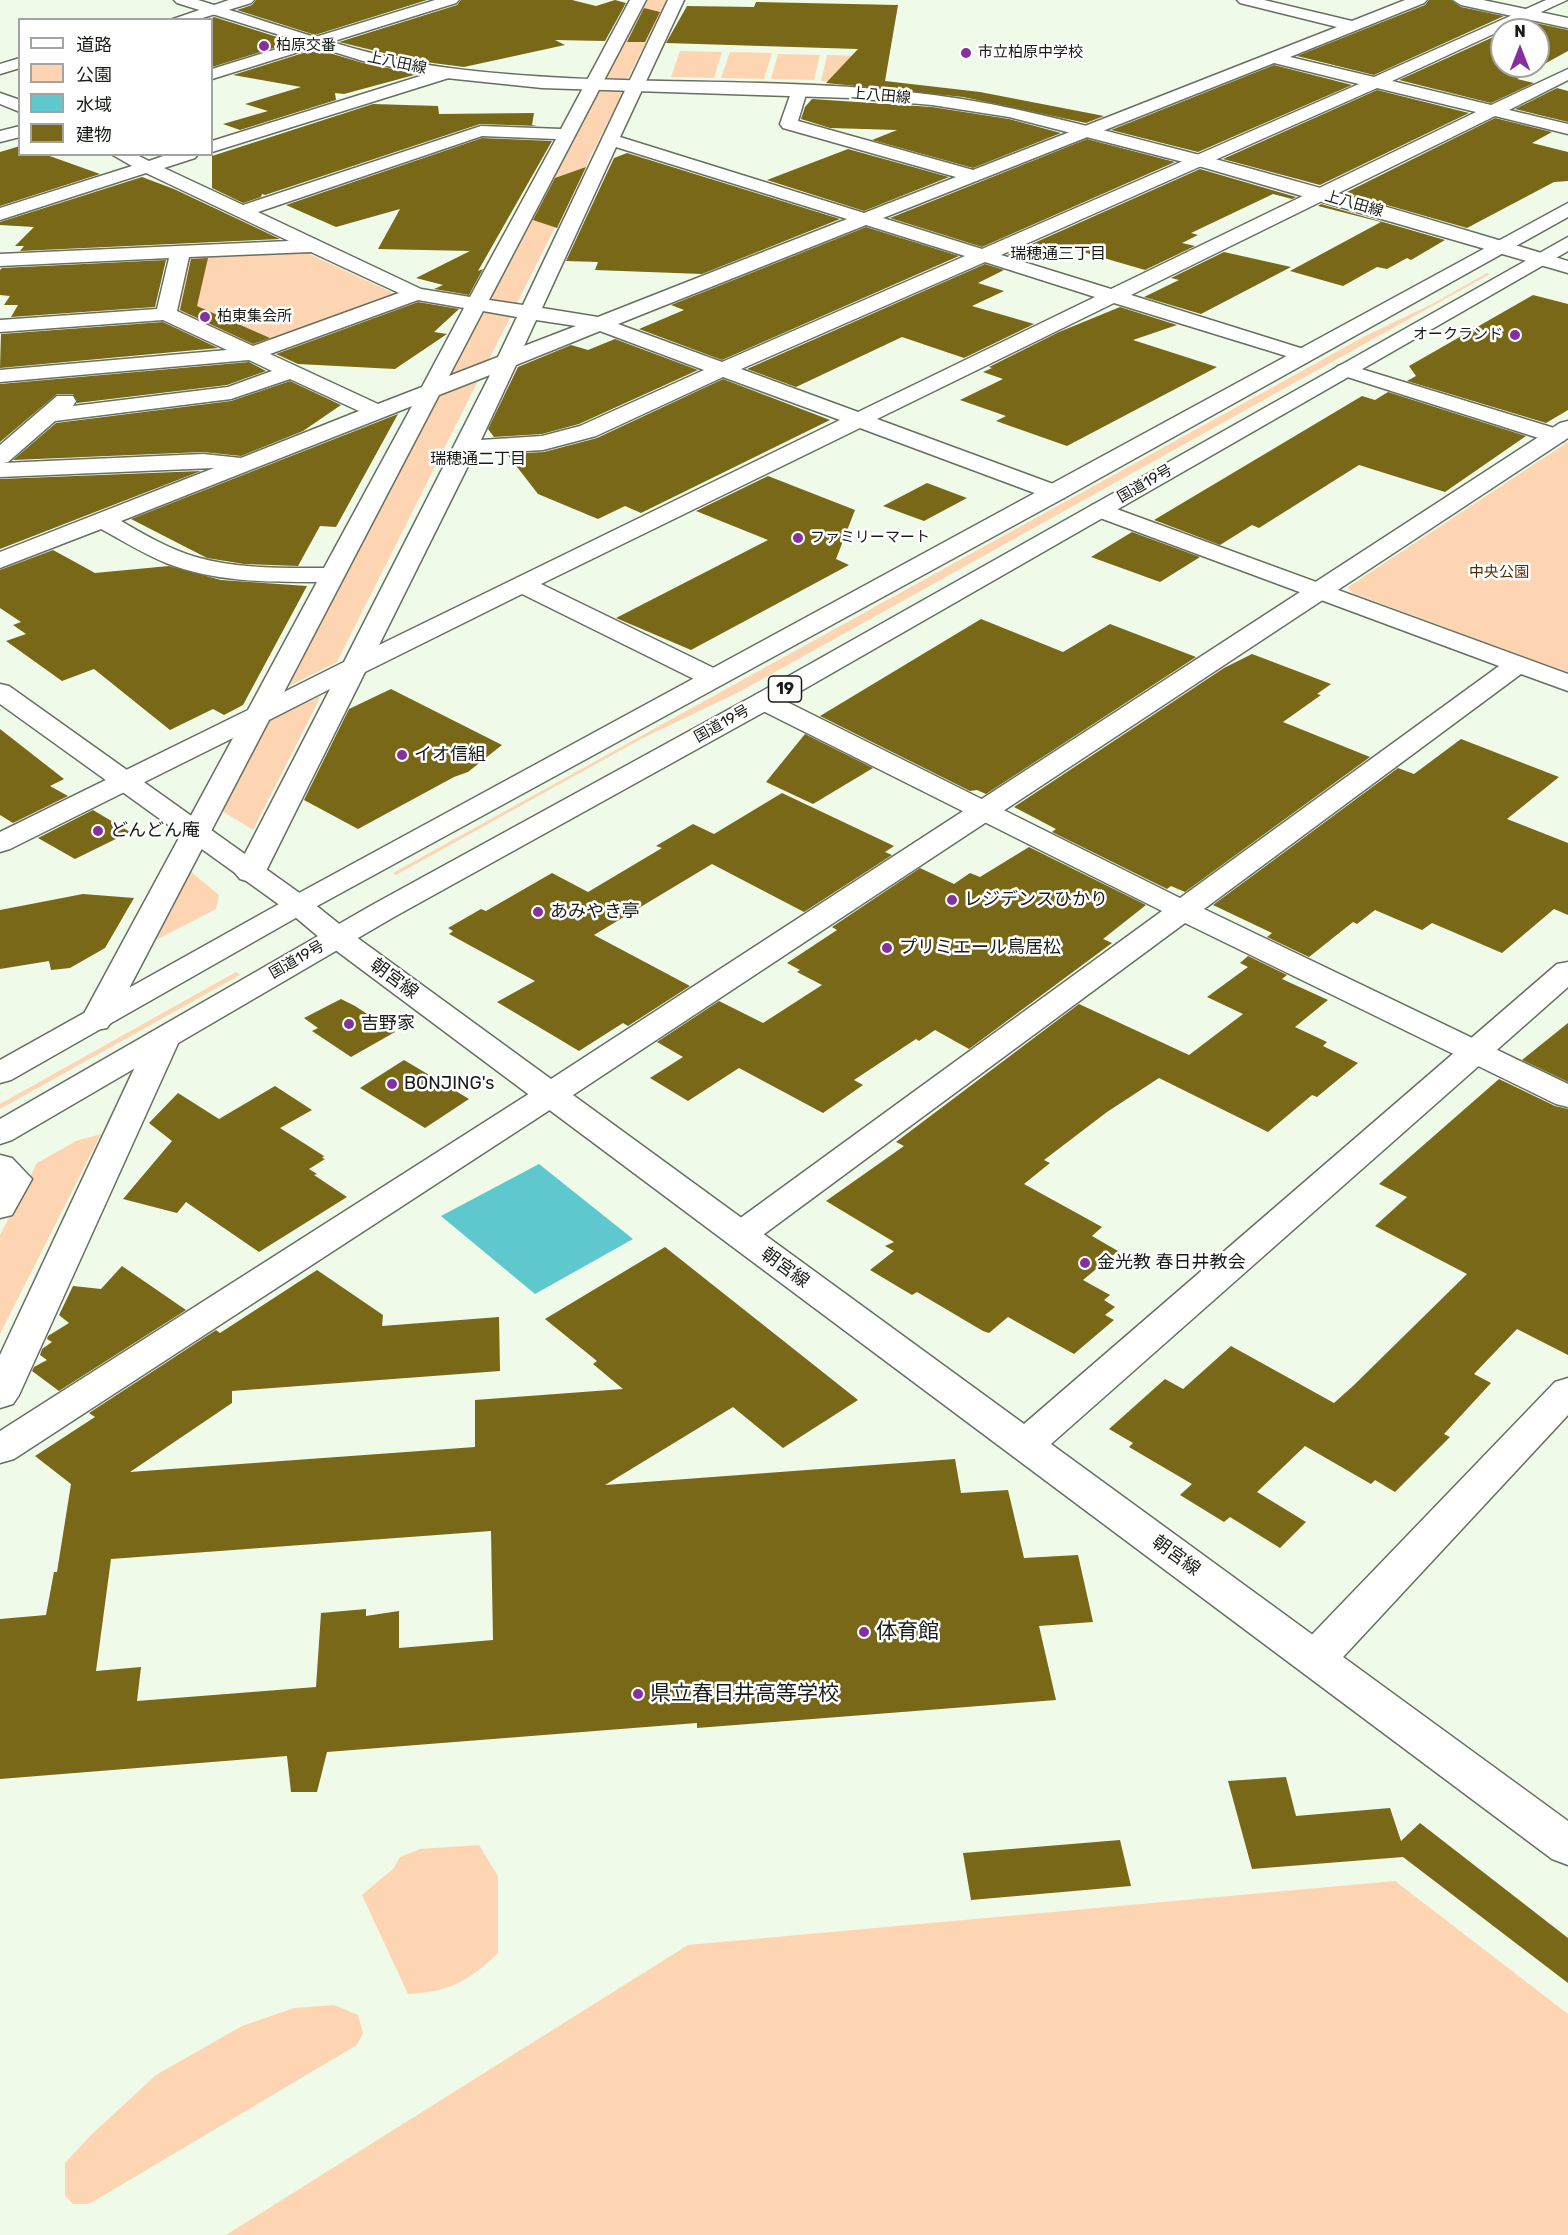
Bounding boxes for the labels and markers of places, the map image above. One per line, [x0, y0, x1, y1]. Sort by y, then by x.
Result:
place label: 柏原交番 [276, 37, 336, 55]
marker: 柏原交番 [257, 39, 271, 53]
place label: 市立柏原中学校 [978, 44, 1083, 62]
marker: 市立柏原中学校 [959, 46, 973, 60]
place label: 柏東集会所 [217, 308, 292, 326]
marker: 柏東集会所 [198, 310, 212, 324]
place label: オークランド [1413, 326, 1503, 344]
marker: オークランド [1508, 328, 1522, 342]
place label: ファミリーマート [810, 529, 930, 547]
marker: ファミリーマート [791, 531, 805, 545]
place label: イオ信組 [414, 744, 486, 766]
marker: イオ信組 [395, 748, 409, 762]
place label: どんどん庵 [110, 820, 200, 842]
marker: どんどん庵 [91, 824, 105, 838]
place label: レジデンスひかり [964, 889, 1108, 911]
marker: レジデンスひかり [945, 893, 959, 907]
place label: あみやき亭 [550, 901, 640, 923]
marker: あみやき亭 [531, 905, 545, 919]
place label: プリミエール鳥居松 [899, 937, 1061, 959]
marker: プリミエール鳥居松 [880, 941, 894, 955]
place label: 吉野家 [361, 1013, 415, 1035]
marker: 吉野家 [342, 1017, 356, 1031]
place label: BONJING's [404, 1073, 495, 1095]
marker: BONJING's [385, 1077, 399, 1091]
place label: 金光教 春日井教会 [1097, 1252, 1245, 1274]
marker: 金光教 春日井教会 [1078, 1256, 1092, 1270]
place label: 体育館 [876, 1619, 939, 1645]
marker: 体育館 [857, 1625, 871, 1639]
place label: 県立春日井高等学校 [650, 1681, 839, 1707]
marker: 県立春日井高等学校 [631, 1687, 645, 1701]

